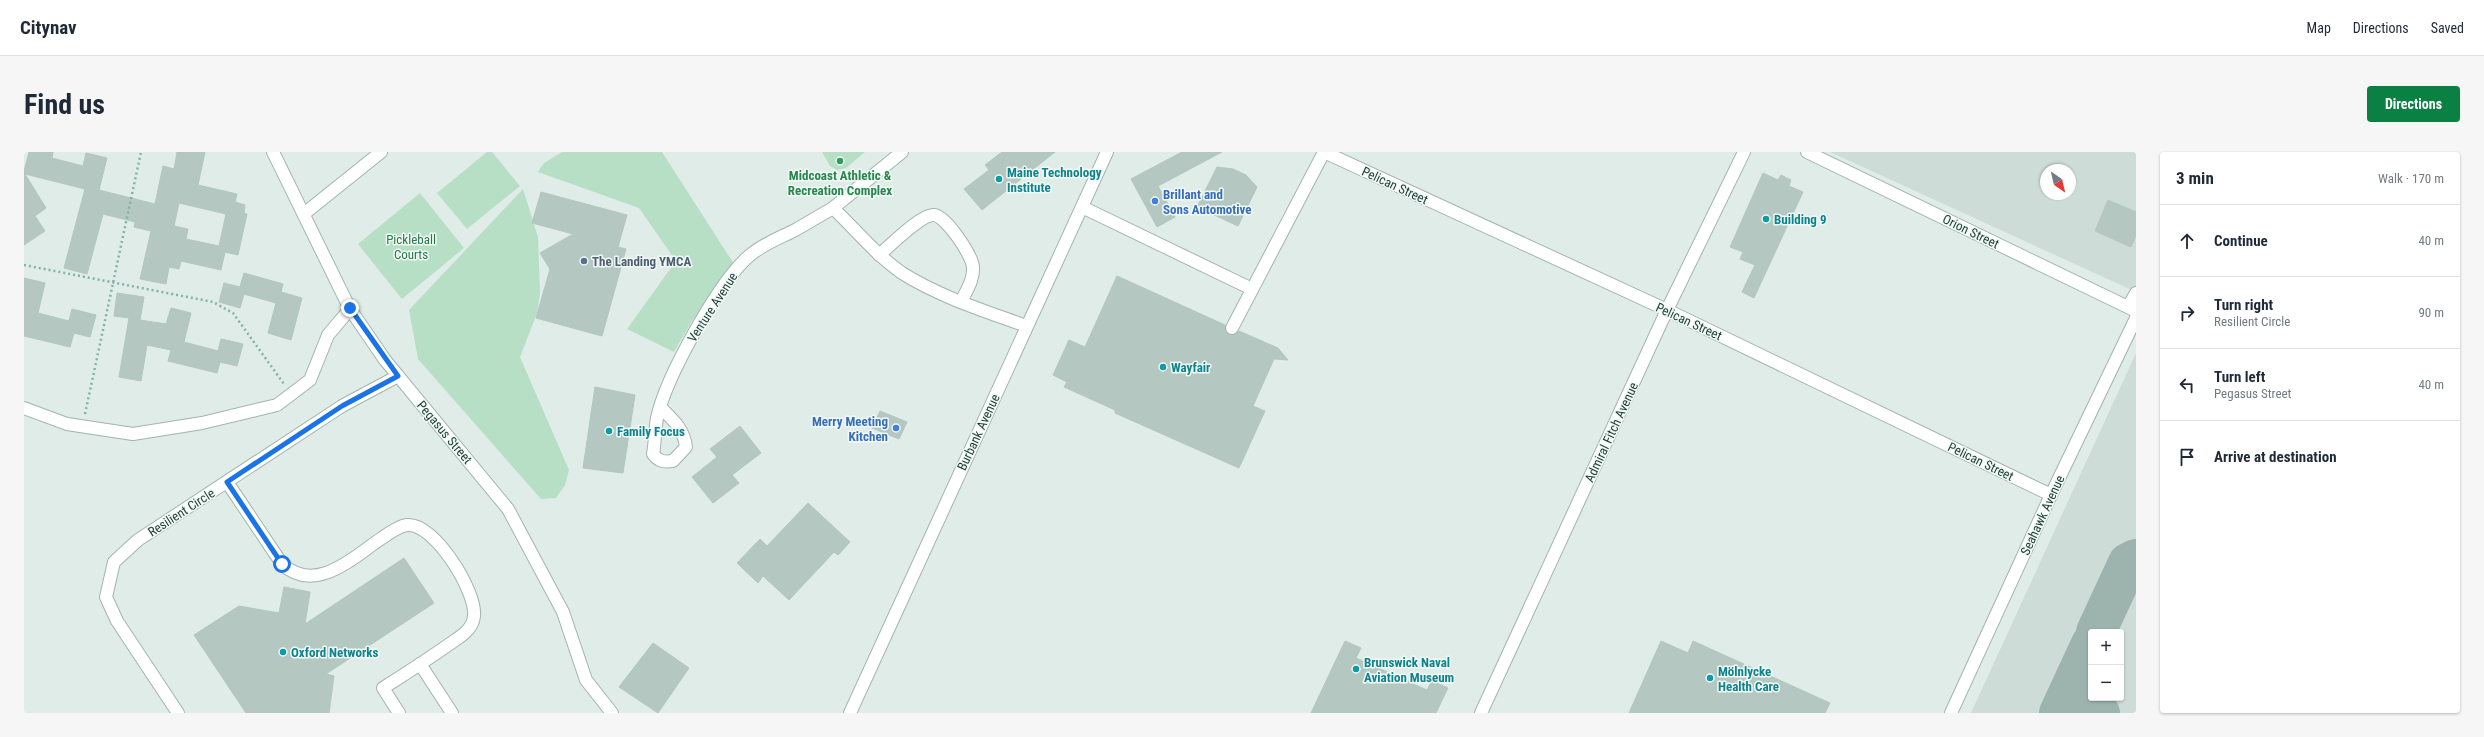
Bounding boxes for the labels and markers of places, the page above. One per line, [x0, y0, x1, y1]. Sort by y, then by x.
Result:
marker: Midcoast Athletic & Recreation Complex [835, 156, 845, 166]
place label: Maine Technology Institute [1007, 165, 1102, 195]
place label: Midcoast Athletic & Recreation Complex [788, 168, 892, 198]
marker: Maine Technology Institute [994, 174, 1004, 184]
place label: Brillant and Sons Automotive [1163, 187, 1251, 217]
marker: Brillant and Sons Automotive [1150, 196, 1160, 206]
place label: Building 9 [1774, 212, 1826, 227]
marker: Building 9 [1761, 214, 1771, 224]
place label: The Landing YMCA [592, 254, 691, 269]
marker: The Landing YMCA [579, 256, 589, 266]
place label: Wayfair [1171, 360, 1211, 375]
marker: Wayfair [1158, 362, 1168, 372]
place label: Merry Meeting Kitchen [812, 414, 888, 444]
marker: Merry Meeting Kitchen [891, 423, 901, 433]
place label: Family Focus [617, 424, 685, 439]
marker: Family Focus [604, 426, 614, 436]
place label: Oxford Networks [291, 645, 378, 660]
marker: Oxford Networks [278, 647, 288, 657]
place label: Brunswick Naval Aviation Museum [1364, 655, 1454, 685]
marker: Brunswick Naval Aviation Museum [1351, 664, 1361, 674]
place label: Mölnlycke Health Care [1718, 664, 1779, 694]
marker: Mölnlycke Health Care [1705, 673, 1715, 683]

